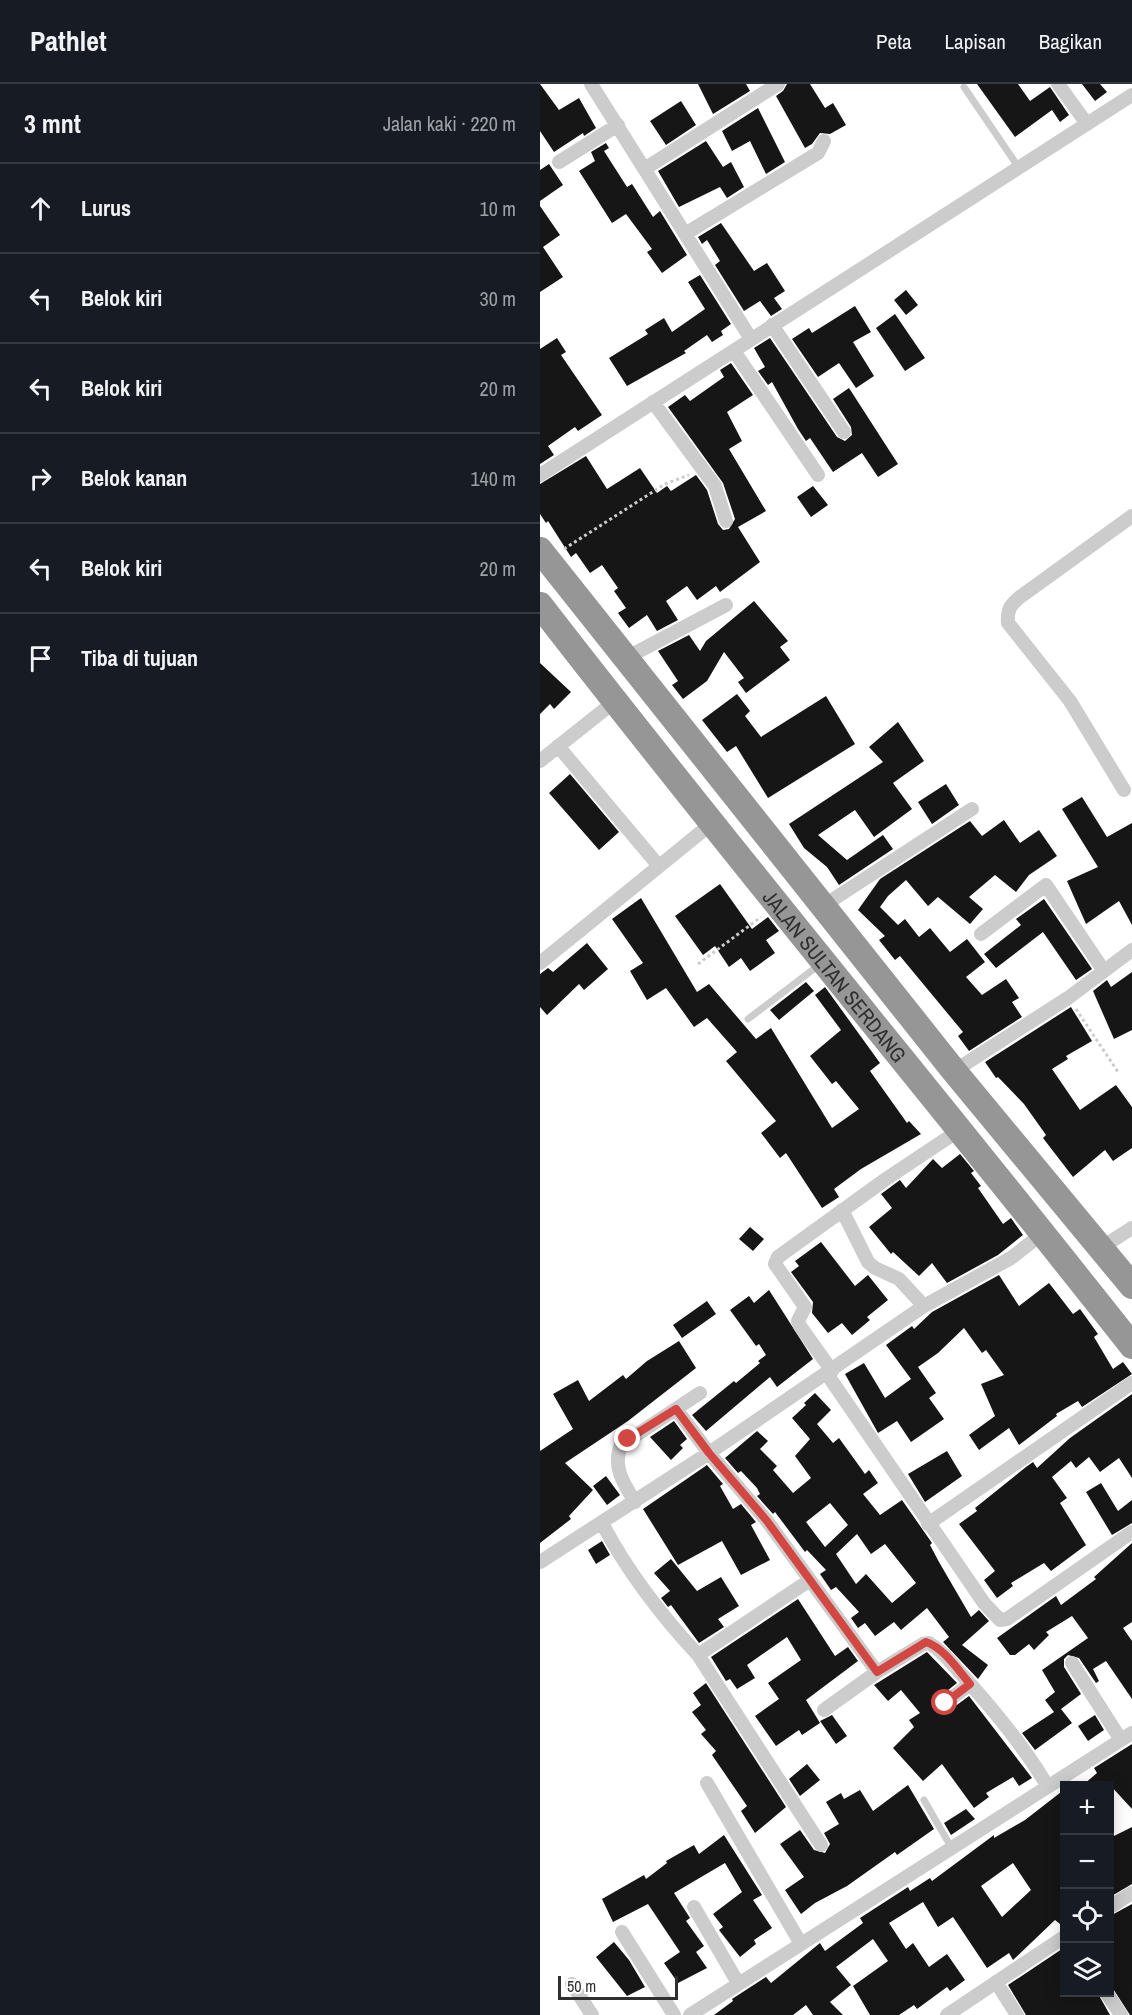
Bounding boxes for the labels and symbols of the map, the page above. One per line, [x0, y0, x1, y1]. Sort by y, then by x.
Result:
street label: JALAN SULTAN SERDANG [756, 884, 914, 1068]
route end [614, 1425, 640, 1451]
route start [931, 1689, 957, 1715]
scale bar [558, 1973, 678, 2000]

